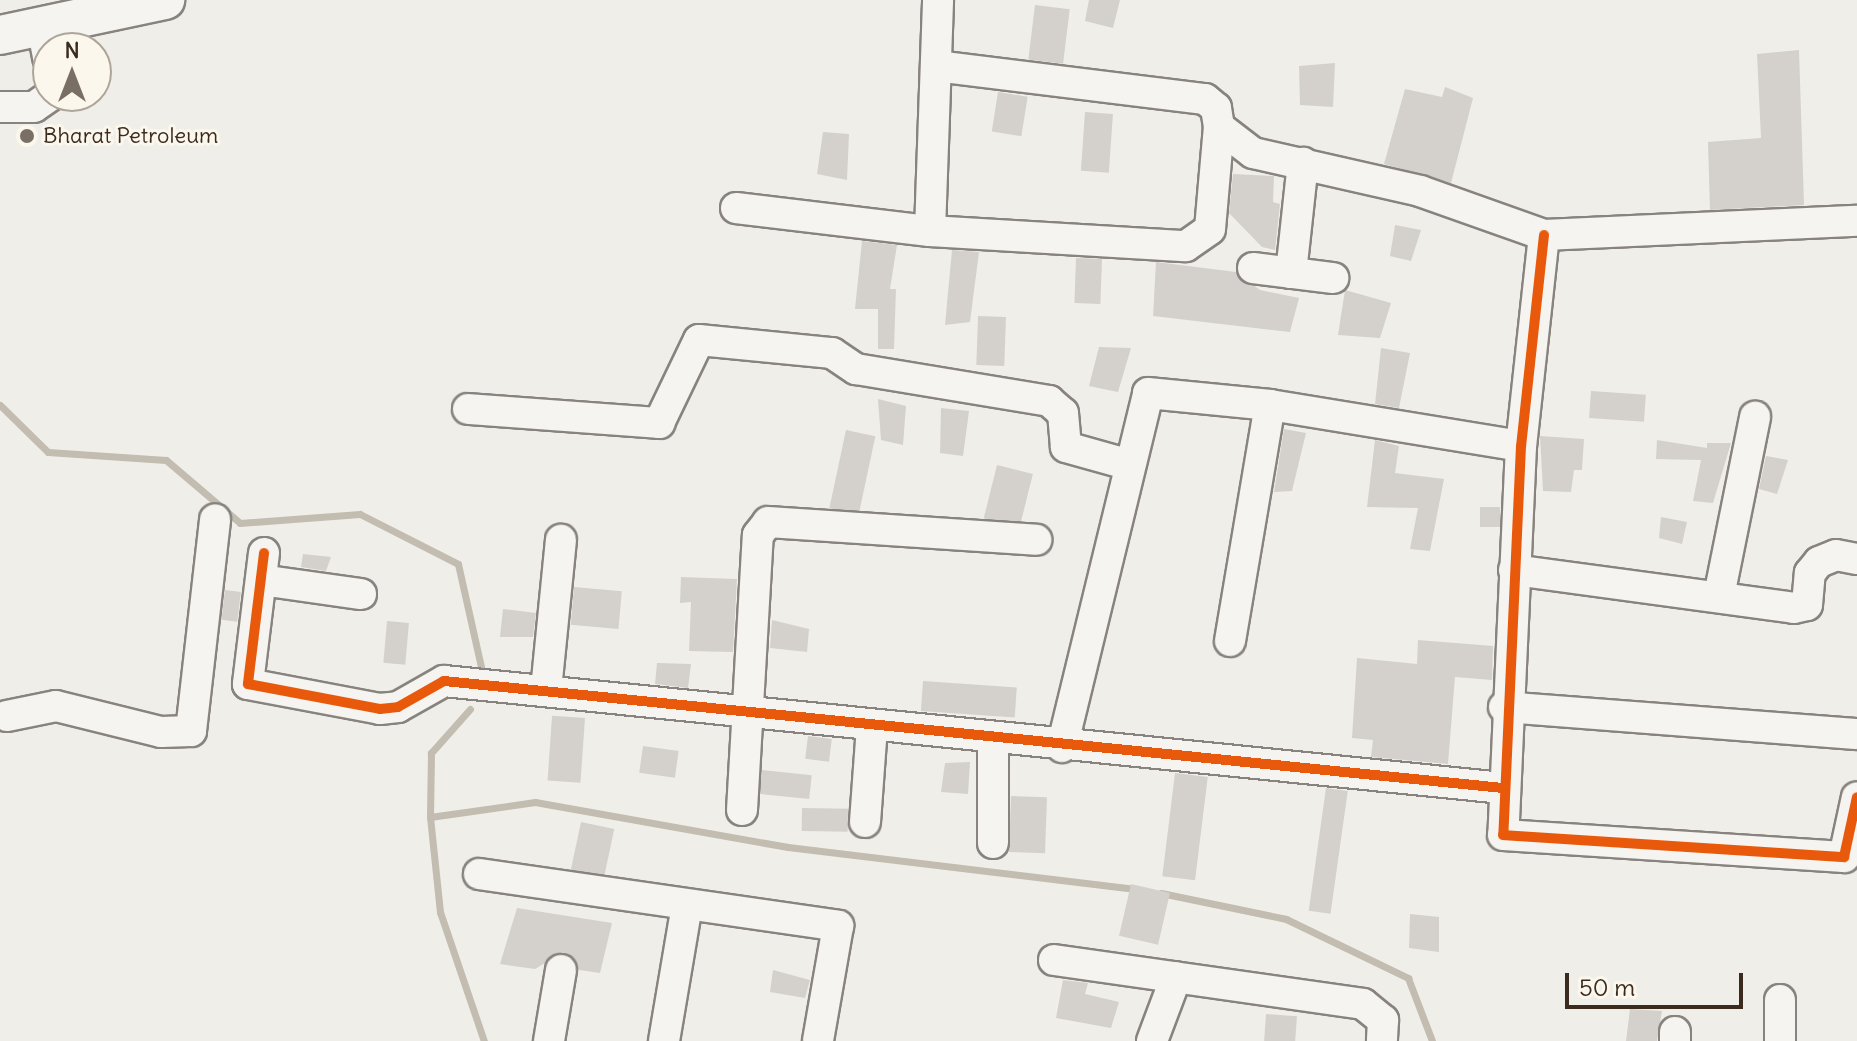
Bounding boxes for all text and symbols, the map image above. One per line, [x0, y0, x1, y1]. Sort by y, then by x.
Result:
north arrow [32, 32, 112, 112]
text: N [64, 36, 80, 64]
place label: Bharat Petroleum [43, 123, 218, 149]
marker: Bharat Petroleum [18, 127, 36, 145]
scale bar [1569, 957, 1747, 1007]
text: 50 m [1579, 972, 1635, 1002]

